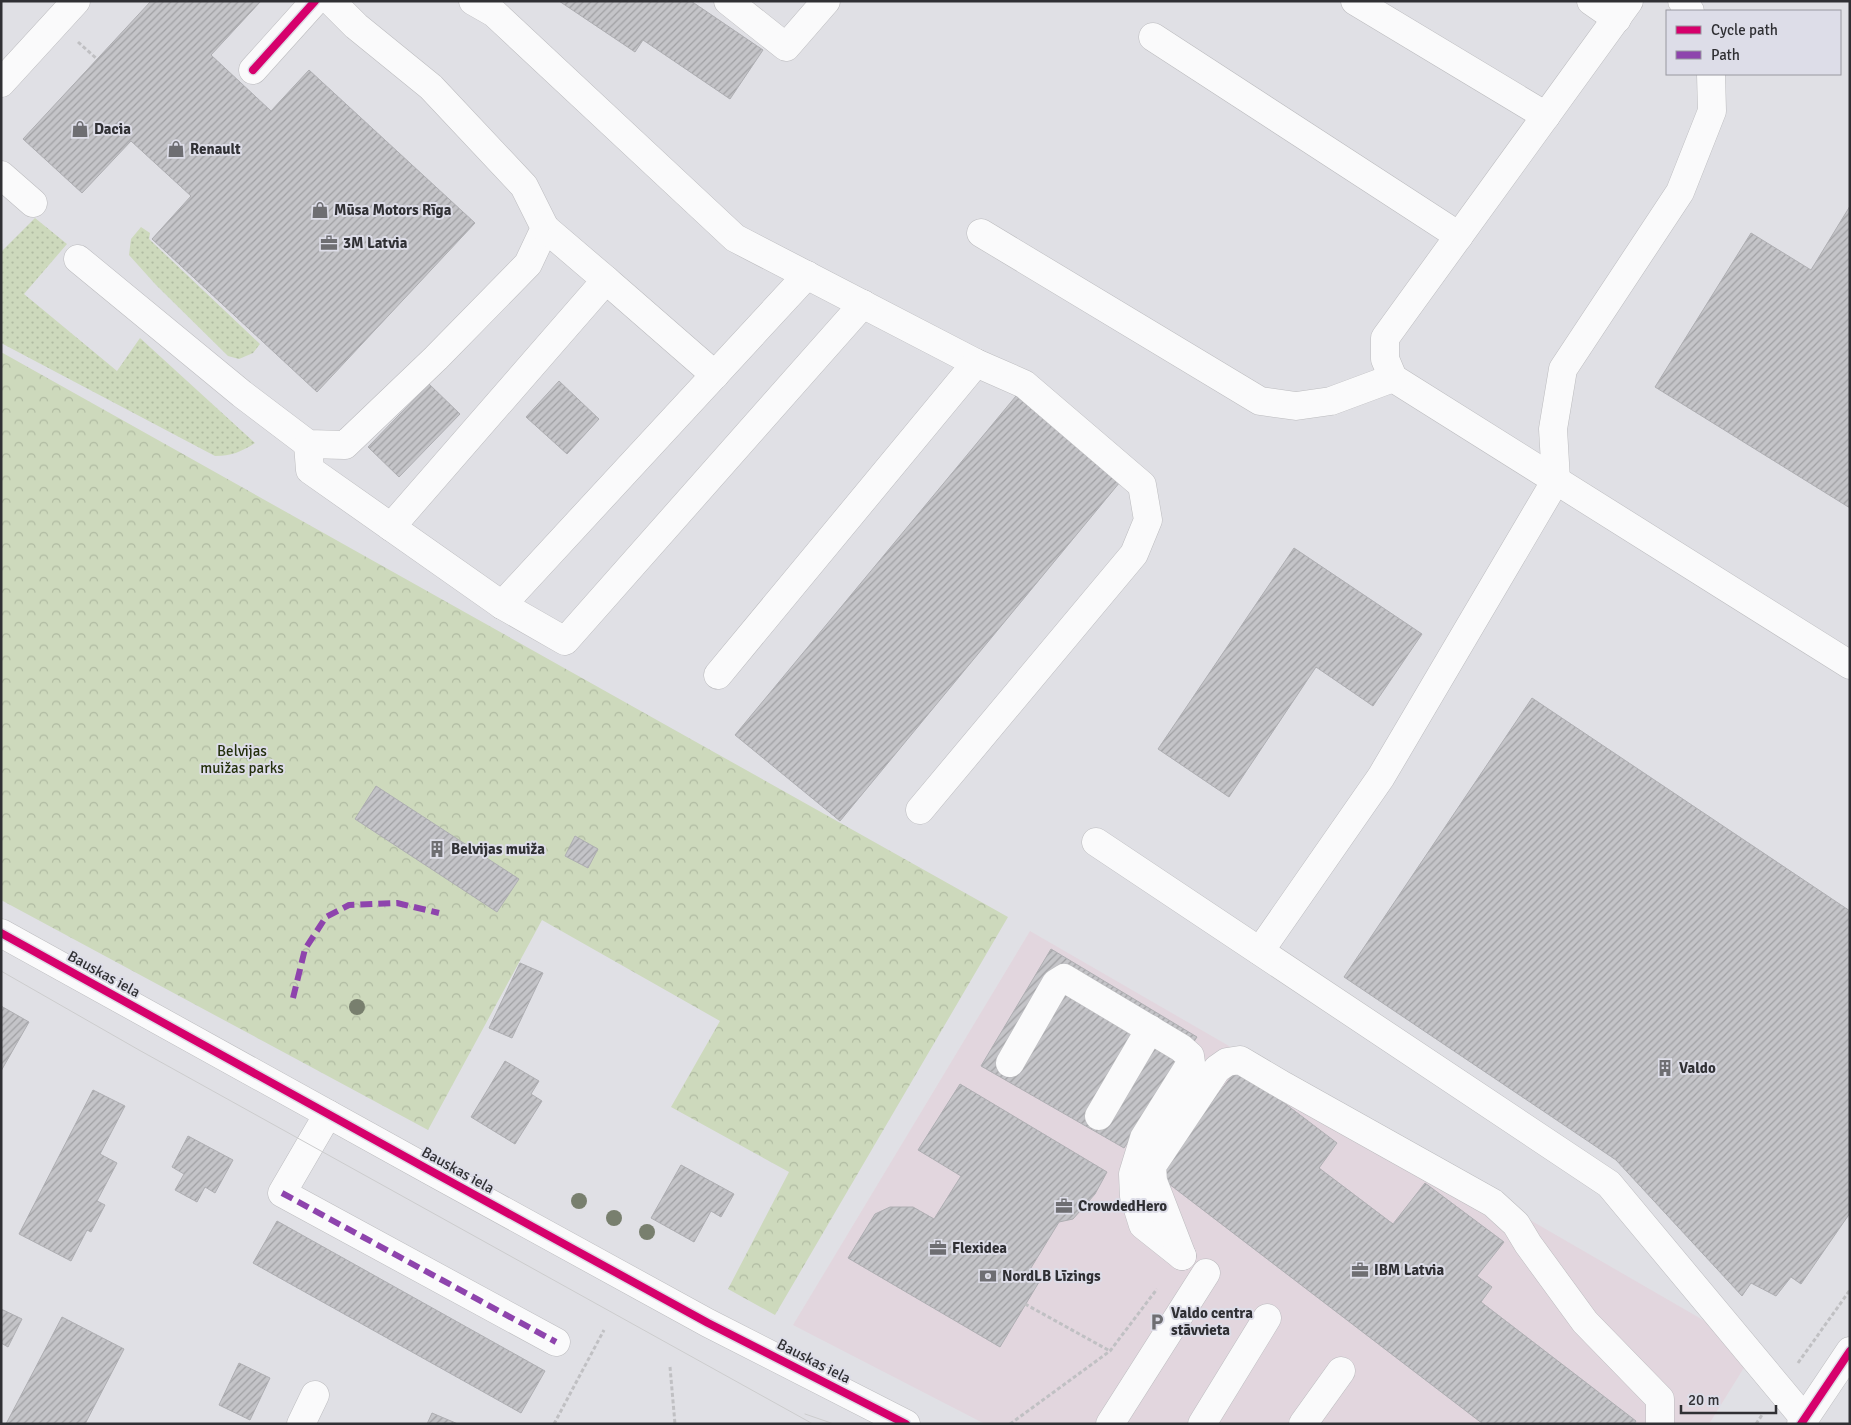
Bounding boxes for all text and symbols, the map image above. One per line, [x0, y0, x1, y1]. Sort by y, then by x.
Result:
legend [1666, 10, 1841, 75]
text: Cycle path [1711, 21, 1778, 39]
text: Path [1711, 46, 1740, 64]
shop icon: Dacia [70, 119, 90, 139]
place label: Dacia [94, 120, 131, 138]
shop icon: Renault [166, 139, 186, 159]
place label: Renault [190, 140, 241, 158]
shop icon: Mūsa Motors Rīga [310, 200, 330, 220]
place label: Mūsa Motors Rīga [334, 201, 452, 219]
office icon: 3M Latvia [319, 233, 339, 253]
place label: 3M Latvia [343, 234, 408, 252]
park label: Belvijas muižas parks [200, 742, 284, 777]
building icon: Belvijas muiža [427, 839, 447, 859]
place label: Belvijas muiža [451, 840, 545, 858]
street label: Bauskas iela [65, 947, 143, 1001]
building icon: Valdo [1655, 1058, 1675, 1078]
place label: Valdo [1679, 1059, 1716, 1077]
street label: Bauskas iela [419, 1143, 497, 1197]
office icon: CrowdedHero [1054, 1196, 1074, 1216]
place label: CrowdedHero [1078, 1197, 1167, 1215]
office icon: Flexidea [928, 1238, 948, 1258]
place label: Flexidea [952, 1239, 1007, 1257]
office icon: IBM Latvia [1350, 1260, 1370, 1280]
place label: IBM Latvia [1374, 1261, 1444, 1279]
bank icon: NordLB Līzings [978, 1266, 998, 1286]
place label: NordLB Līzings [1002, 1267, 1101, 1285]
place label: Valdo centra stāvvieta [1171, 1304, 1253, 1339]
parking icon: Valdo centra stāvvieta [1147, 1312, 1167, 1332]
street label: Bauskas iela [774, 1335, 854, 1387]
scale bar [1681, 1382, 1776, 1414]
text: 20 m [1688, 1391, 1719, 1409]

